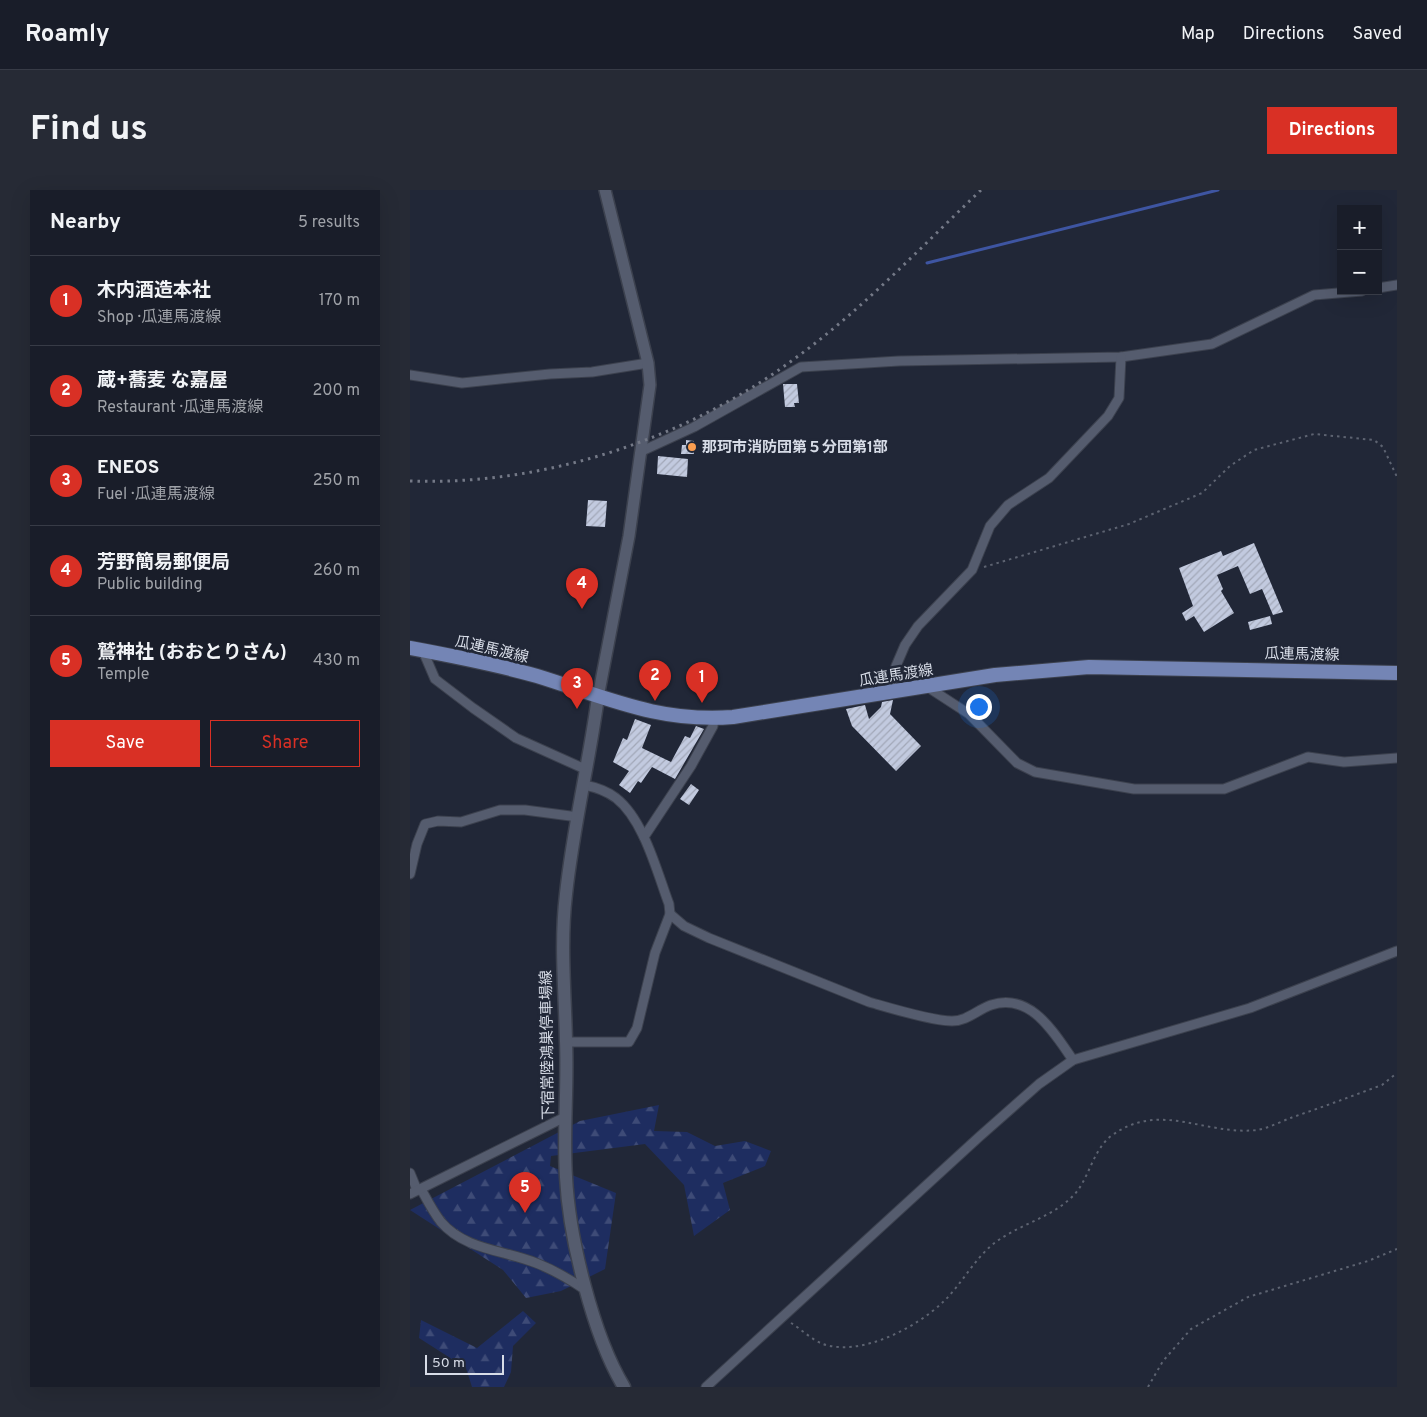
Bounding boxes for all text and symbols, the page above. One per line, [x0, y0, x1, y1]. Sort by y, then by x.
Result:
text: Roamly [25, 20, 110, 50]
text: Map [1181, 23, 1215, 46]
text: Directions [1243, 23, 1325, 46]
text: Saved [1353, 23, 1402, 46]
button: Directions [1267, 107, 1397, 154]
text: Find us [30, 108, 148, 152]
map controls [1337, 205, 1382, 295]
button: + [1337, 205, 1382, 250]
text: Nearby [50, 209, 121, 236]
text: 5 results [298, 213, 360, 233]
button: − [1337, 250, 1382, 295]
text: 木内酒造本社 [97, 279, 211, 303]
text: 1 [63, 291, 69, 311]
text: 170 m [319, 291, 360, 311]
text: Shop · 瓜連馬渡線 [97, 308, 221, 328]
text: 蔵+蕎麦 な嘉屋 [97, 369, 228, 393]
text: 2 [61, 381, 71, 401]
text: 200 m [312, 381, 360, 401]
text: Restaurant · 瓜連馬渡線 [97, 398, 263, 418]
place label: 那珂市消防団第５分団第1部 [702, 439, 888, 458]
marker: 那珂市消防団第５分団第1部 [686, 441, 698, 453]
text: ENEOS [97, 456, 159, 480]
text: 3 [61, 471, 71, 491]
text: 250 m [313, 471, 360, 491]
text: Fuel · 瓜連馬渡線 [97, 485, 215, 505]
text: 芳野簡易郵便局 [97, 551, 230, 575]
text: 4 [61, 561, 71, 581]
text: 260 m [313, 561, 360, 581]
pin: 4 [566, 568, 598, 609]
text: Public building [97, 575, 202, 595]
street label: 瓜連馬渡線 [453, 633, 530, 668]
text: 鷲神社 (おおとりさん) [97, 641, 287, 665]
street label: 瓜連馬渡線 [1264, 645, 1340, 666]
text: 5 [61, 651, 71, 671]
text: 430 m [313, 651, 360, 671]
pin: 2 [639, 660, 671, 701]
street label: 瓜連馬渡線 [858, 661, 935, 692]
pin: 1 [686, 662, 718, 703]
text: Temple [97, 665, 149, 685]
pin: 3 [561, 668, 593, 709]
your location [966, 694, 992, 720]
button: Save [50, 720, 200, 767]
button: Share [210, 720, 360, 767]
street label: 下宿常陸鴻巣停車場線 [538, 970, 559, 1120]
pin: 5 [509, 1172, 541, 1213]
scale bar [425, 1352, 504, 1375]
text: 50 m [432, 1355, 465, 1372]

